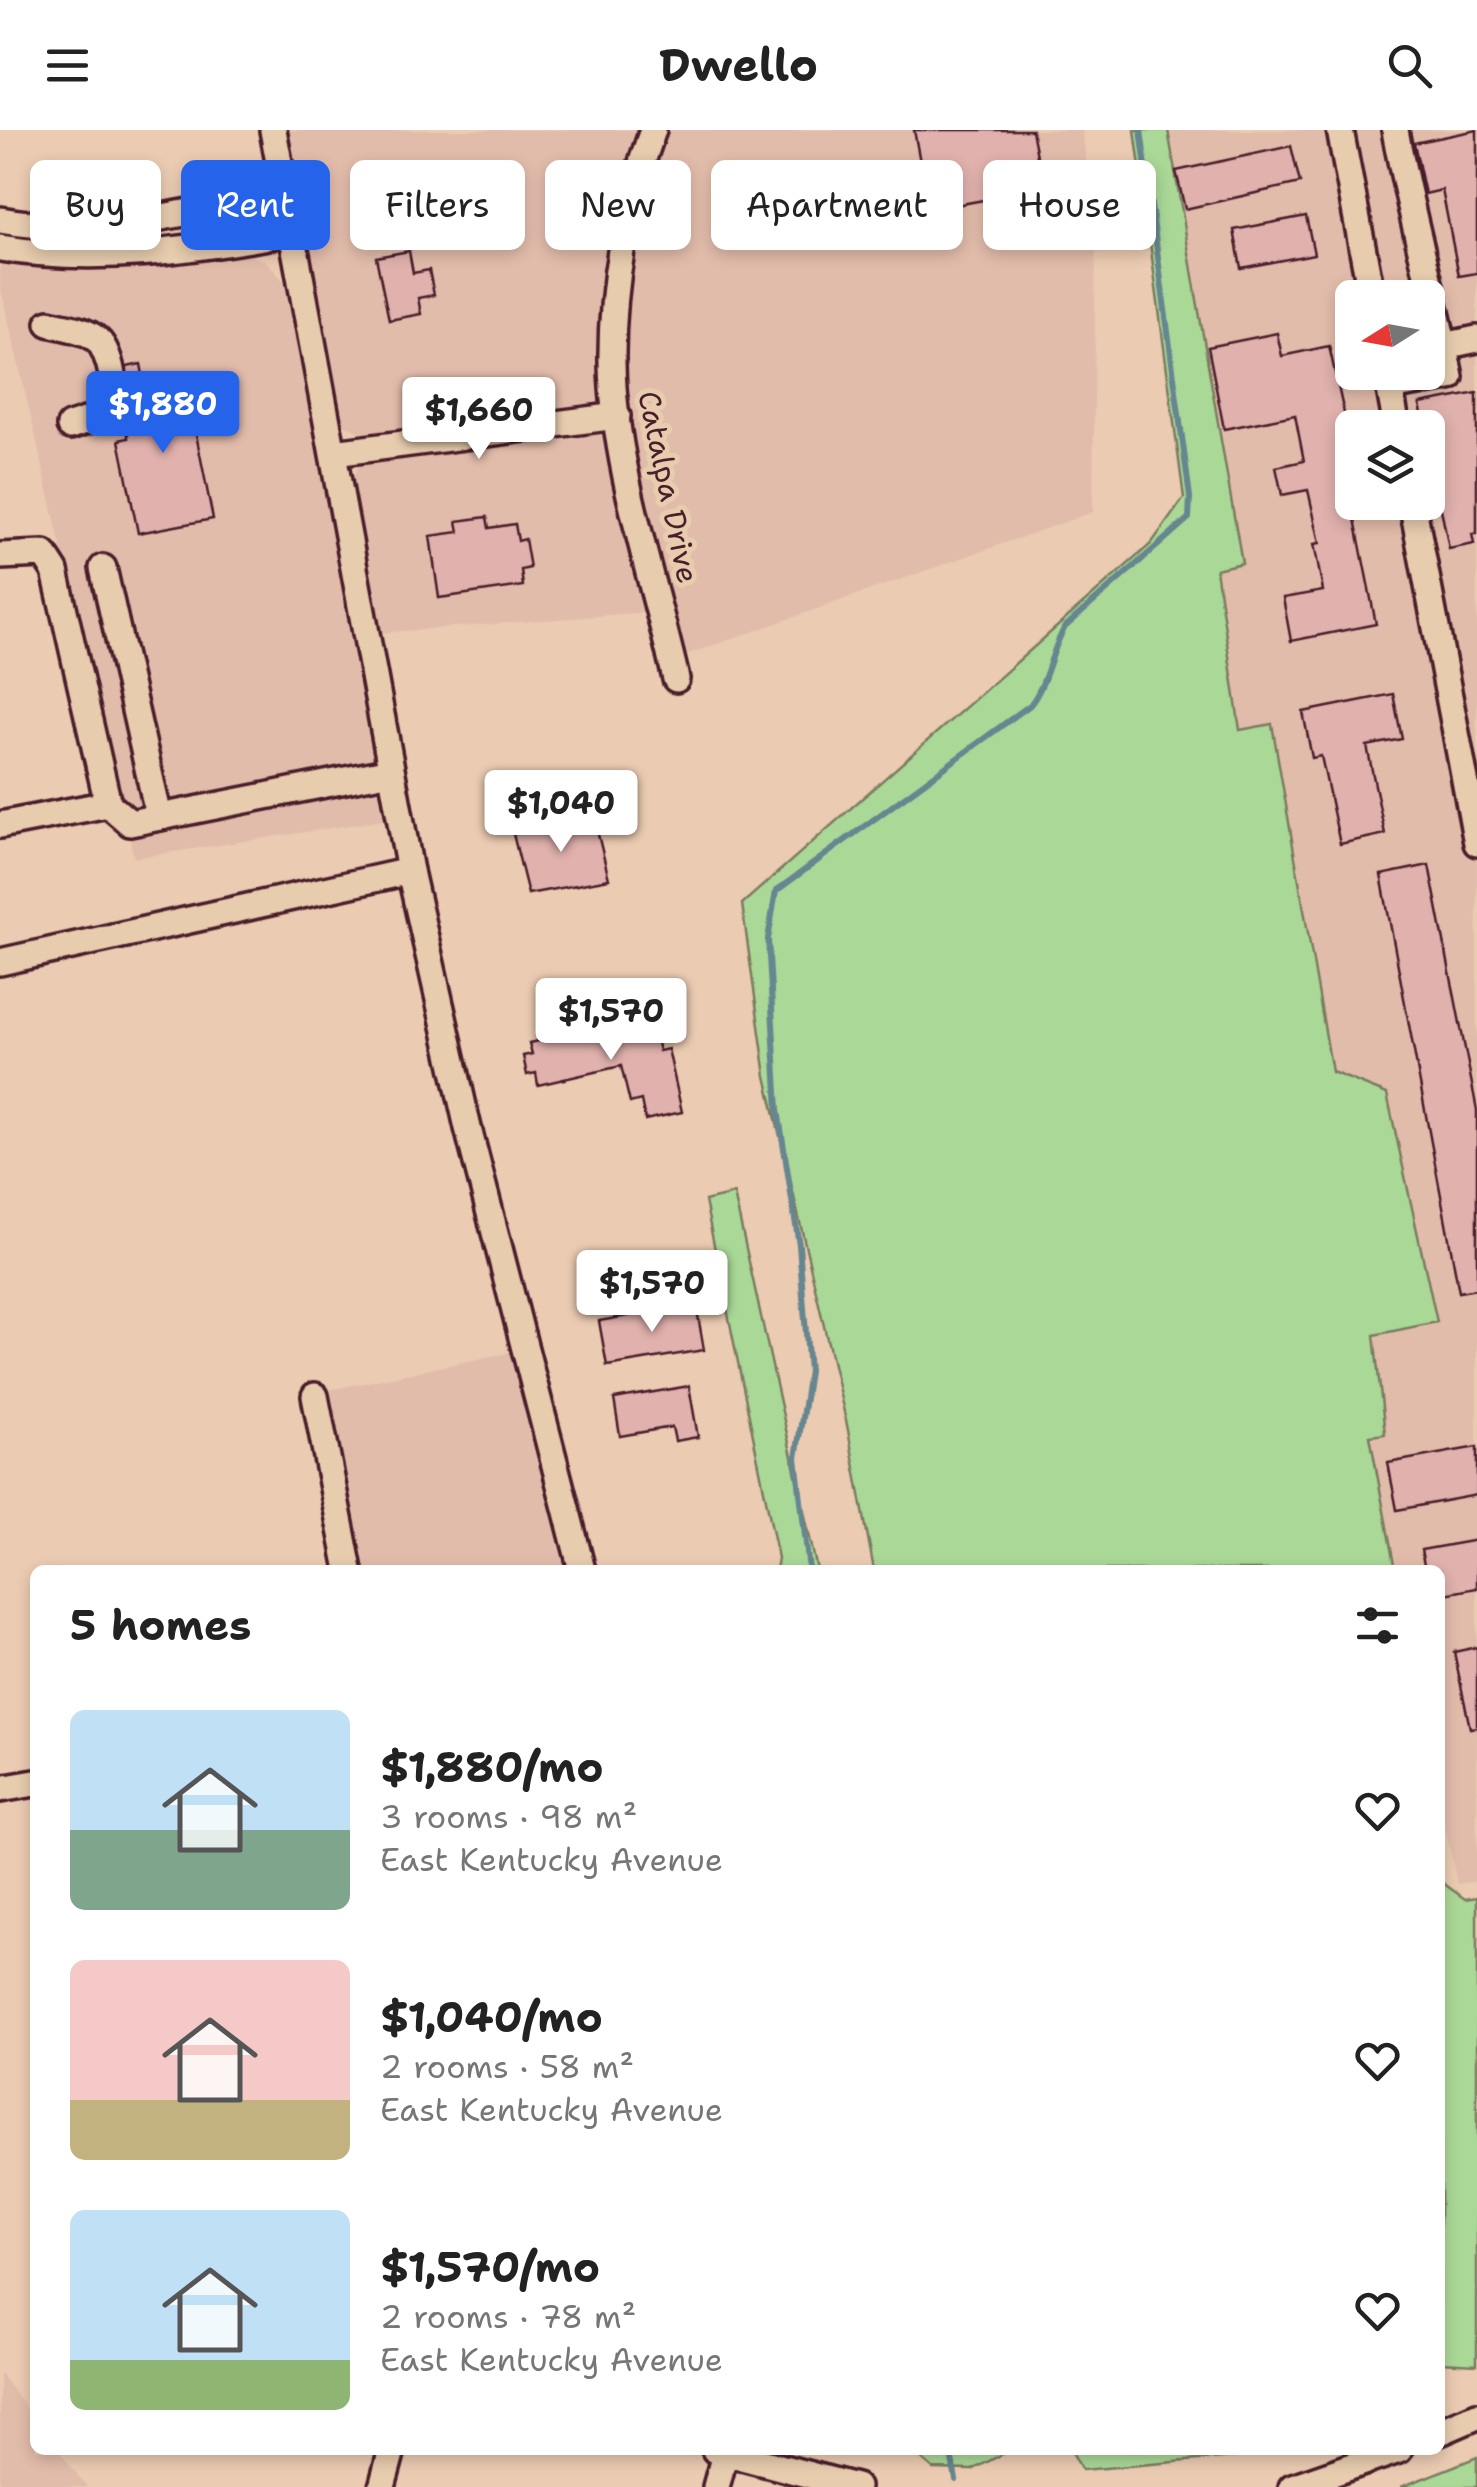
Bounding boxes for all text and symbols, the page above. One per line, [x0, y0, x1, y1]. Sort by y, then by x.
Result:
text: Dwello [659, 35, 818, 95]
icon: menu [40, 38, 95, 93]
icon: search [1382, 38, 1437, 93]
chip: Buy [30, 160, 161, 250]
chip: Rent [181, 160, 330, 250]
chip: Filters [350, 160, 525, 250]
chip: New [545, 160, 691, 250]
chip: Apartment [711, 160, 963, 250]
chip: House [983, 160, 1156, 250]
north arrow [1335, 280, 1445, 390]
map controls [1335, 280, 1445, 520]
pin: $1,880 [82, 371, 244, 456]
pin: $1,660 [398, 377, 560, 462]
text: $1,880 [108, 382, 218, 425]
street label: Catalpa Drive [628, 387, 709, 587]
text: $1,660 [424, 388, 534, 431]
button: layers [1335, 410, 1445, 520]
pin: $1,040 [480, 770, 642, 855]
text: $1,040 [507, 781, 615, 824]
pin: $1,570 [530, 978, 692, 1063]
text: $1,570 [558, 989, 664, 1032]
pin: $1,570 [571, 1250, 733, 1335]
text: $1,570 [599, 1261, 705, 1304]
text: 5 homes [70, 1597, 251, 1653]
icon: filters [1350, 1598, 1405, 1653]
text: $1,880/mo [380, 1739, 603, 1795]
icon: home [150, 1750, 270, 1870]
icon: heart [1350, 1783, 1405, 1838]
text: 3 rooms · 98 m² [380, 1795, 637, 1838]
text: East Kentucky Avenue [380, 1838, 723, 1881]
text: $1,040/mo [380, 1989, 603, 2045]
icon: home [150, 2000, 270, 2120]
icon: heart [1350, 2033, 1405, 2088]
text: 2 rooms · 58 m² [380, 2045, 634, 2088]
text: East Kentucky Avenue [380, 2088, 723, 2131]
text: $1,570/mo [380, 2239, 600, 2295]
icon: home [150, 2250, 270, 2370]
icon: heart [1350, 2283, 1405, 2338]
text: 2 rooms · 78 m² [380, 2295, 636, 2338]
text: East Kentucky Avenue [380, 2338, 723, 2381]

